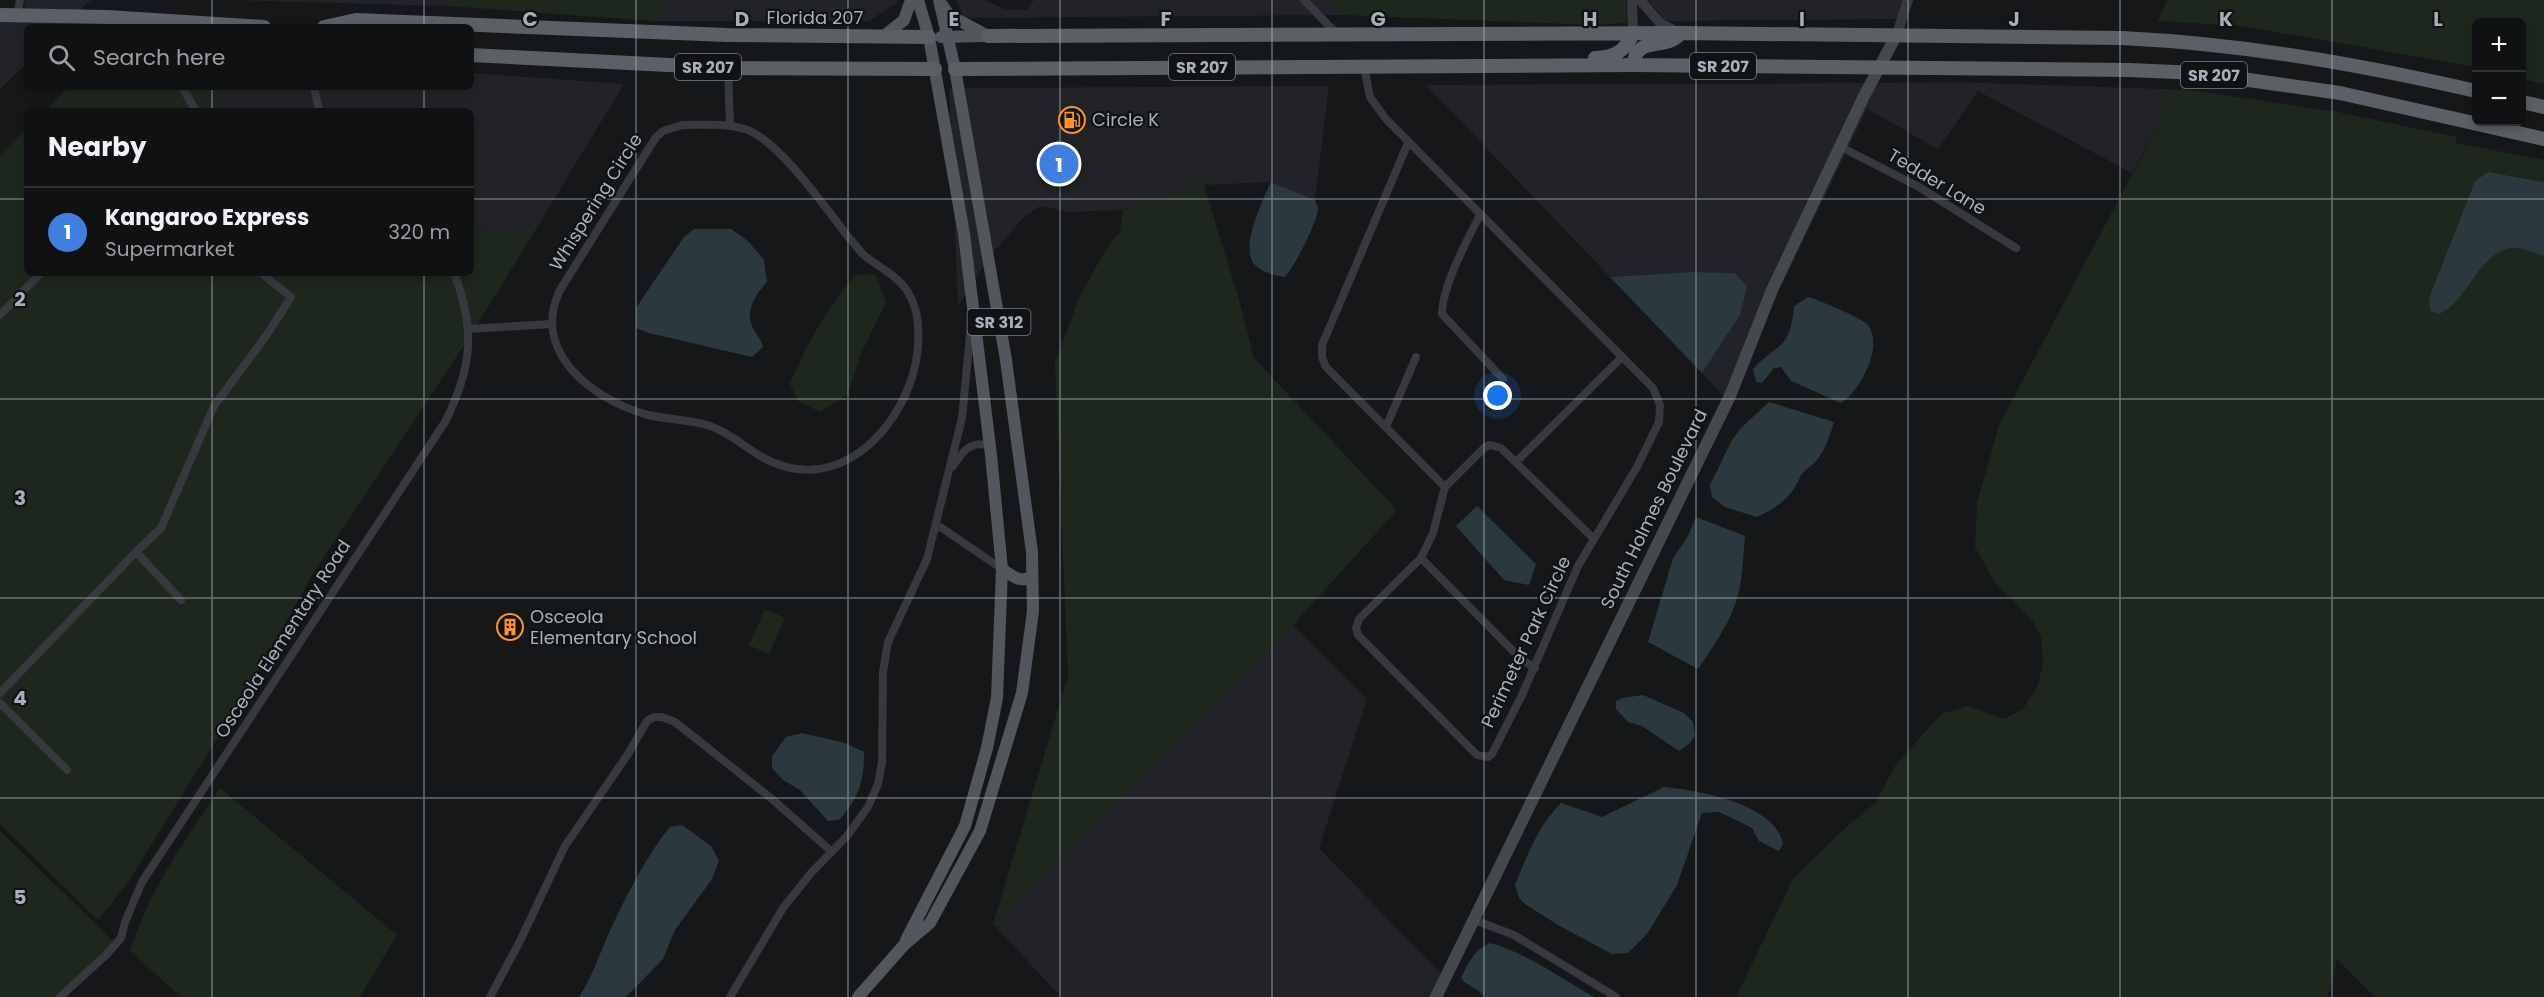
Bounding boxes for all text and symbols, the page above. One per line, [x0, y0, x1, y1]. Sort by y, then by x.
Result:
text: C [522, 5, 538, 33]
text: D [735, 5, 749, 33]
street label: Florida 207 [767, 5, 864, 30]
text: E [949, 5, 959, 33]
text: F [1161, 5, 1172, 33]
text: G [1370, 5, 1386, 33]
text: H [1583, 5, 1597, 33]
text: I [1799, 5, 1805, 33]
text: J [2008, 5, 2020, 33]
text: K [2219, 5, 2233, 33]
text: L [2433, 5, 2443, 33]
map controls [2472, 18, 2526, 126]
button: + [2472, 18, 2526, 72]
search box [24, 24, 474, 90]
icon: search [45, 41, 78, 74]
text: Search here [93, 42, 226, 73]
road number: SR 207 [1690, 53, 1756, 79]
road number: SR 207 [675, 54, 741, 80]
road number: SR 207 [1169, 54, 1235, 80]
road number: SR 207 [2181, 62, 2247, 88]
button: − [2472, 72, 2526, 126]
fuel station icon: Circle K [1057, 105, 1087, 135]
place label: Circle K [1092, 107, 1159, 132]
street label: Whispering Circle [543, 128, 648, 275]
text: Nearby [48, 129, 146, 165]
pin: 1 [1040, 142, 1078, 186]
street label: Tedder Lane [1883, 142, 1991, 221]
text: Kangaroo Express [105, 202, 309, 233]
text: 1 [64, 218, 71, 246]
text: 320 m [388, 218, 450, 246]
text: Supermarket [105, 235, 234, 263]
text: 2 [14, 285, 26, 313]
road number: SR 312 [968, 309, 1030, 335]
your location [1483, 381, 1512, 410]
street label: South Holmes Boulevard [1594, 405, 1713, 613]
text: 3 [14, 484, 26, 512]
street label: Osceola Elementary Road [209, 535, 356, 743]
street label: Perimeter Park Circle [1475, 552, 1576, 732]
place label: Osceola Elementary School [530, 604, 697, 650]
building icon: Osceola Elementary School [495, 612, 525, 642]
text: 4 [13, 684, 27, 712]
text: 5 [14, 883, 27, 911]

